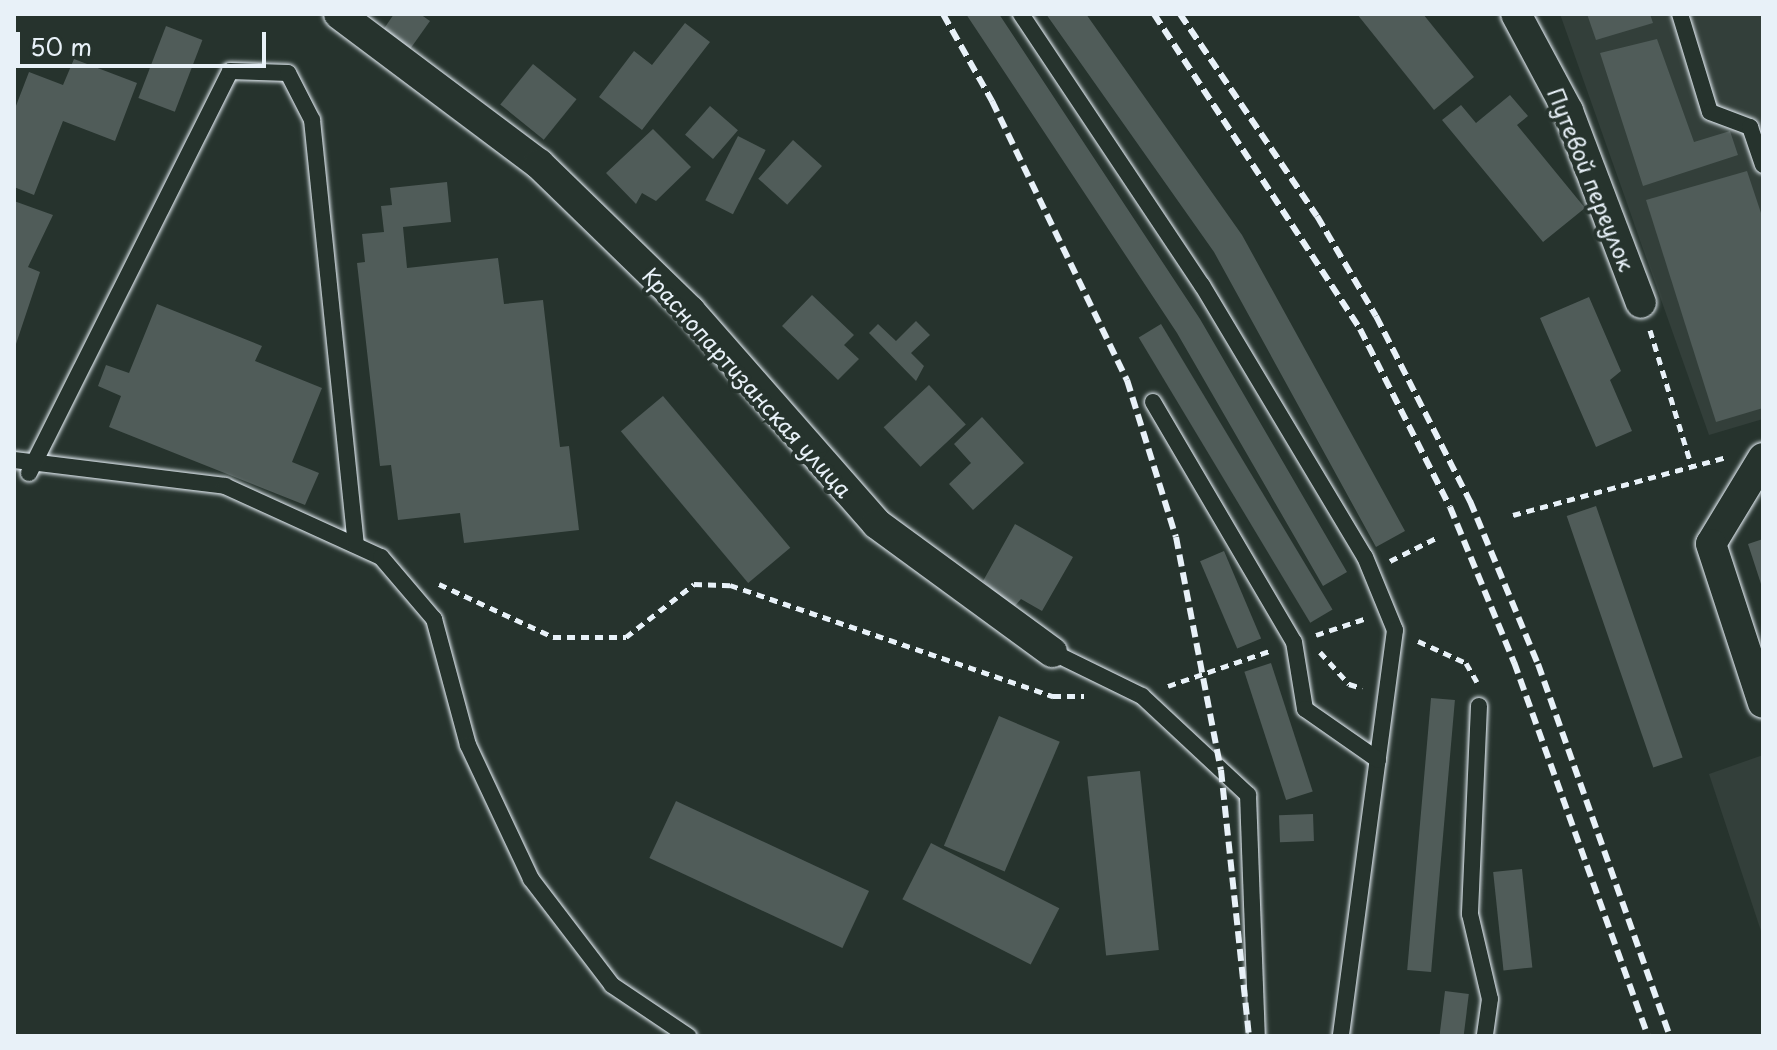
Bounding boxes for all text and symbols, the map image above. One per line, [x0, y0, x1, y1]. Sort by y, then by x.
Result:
scale bar [20, 16, 270, 66]
text: 50 m [30, 28, 92, 64]
street label: Путевой переулок [1543, 83, 1641, 275]
street label: Краснопартизанская улица [638, 261, 858, 503]

